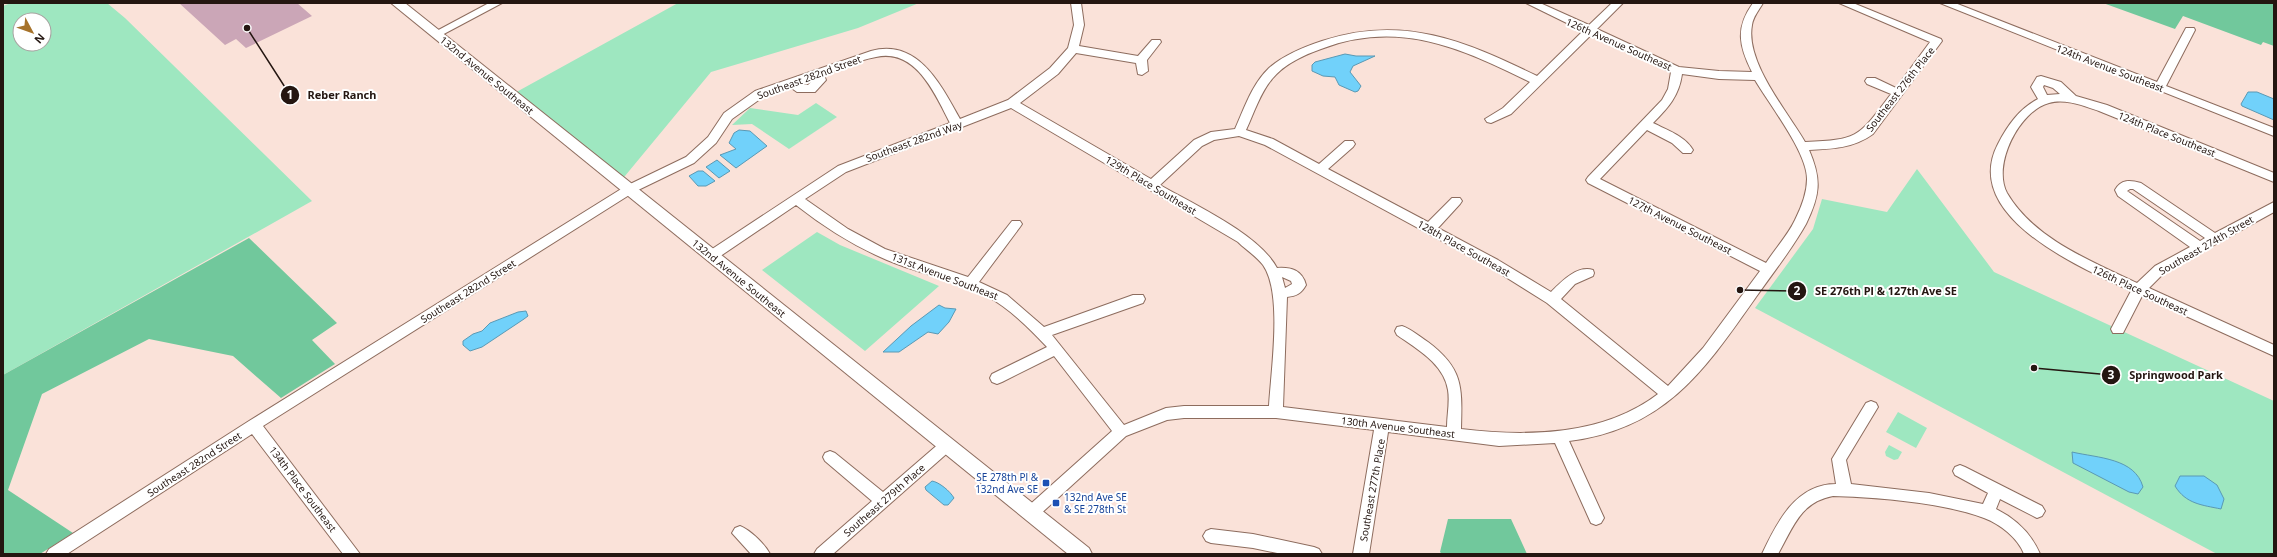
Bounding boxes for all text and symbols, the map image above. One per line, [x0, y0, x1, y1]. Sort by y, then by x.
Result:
north arrow [12, 12, 52, 52]
street label: 126th Avenue Southeast [1564, 14, 1674, 74]
text: N [31, 31, 49, 47]
street label: 132nd Avenue Southeast [437, 33, 537, 117]
street label: 124th Avenue Southeast [2054, 41, 2166, 95]
street label: Southeast 276th Place [1862, 43, 1938, 134]
street label: Southeast 282nd Street [755, 52, 863, 102]
callout: Reber Ranch [280, 84, 385, 107]
text: 1 [287, 86, 293, 103]
text: Reber Ranch [308, 87, 376, 102]
street label: 124th Place Southeast [2116, 108, 2218, 160]
street label: Southeast 282nd Way [864, 117, 965, 165]
street label: 129th Place Southeast [1103, 152, 1200, 218]
street label: 127th Avenue Southeast [1626, 193, 1734, 257]
street label: Southeast 274th Street [2156, 212, 2256, 278]
street label: 128th Place Southeast [1415, 217, 1513, 280]
street label: 132nd Avenue Southeast [689, 236, 789, 320]
street label: 131st Avenue Southeast [890, 249, 1001, 303]
street label: Southeast 282nd Street [418, 256, 519, 326]
street label: 126th Place Southeast [2090, 262, 2190, 318]
callout: SE 276th Pl & 127th Ave SE [1787, 279, 1965, 302]
text: 2 [1794, 282, 1801, 299]
text: SE 276th Pl & 127th Ave SE [1815, 283, 1957, 298]
callout: Springwood Park [2101, 363, 2230, 386]
text: 3 [2108, 366, 2115, 383]
text: Springwood Park [2129, 367, 2223, 382]
street label: 130th Avenue Southeast [1340, 413, 1456, 441]
street label: Southeast 282nd Street [144, 428, 244, 500]
street label: Southeast 277th Place [1356, 437, 1388, 542]
street label: 134th Place Southeast [266, 443, 340, 535]
street label: Southeast 279th Place [840, 460, 928, 539]
place label: SE 278th Pl & 132nd Ave SE [975, 470, 1039, 496]
marker: SE 278th Pl & 132nd Ave SE [1041, 478, 1051, 488]
place label: 132nd Ave SE & SE 278th St [1064, 490, 1127, 516]
marker: 132nd Ave SE & SE 278th St [1051, 498, 1061, 508]

